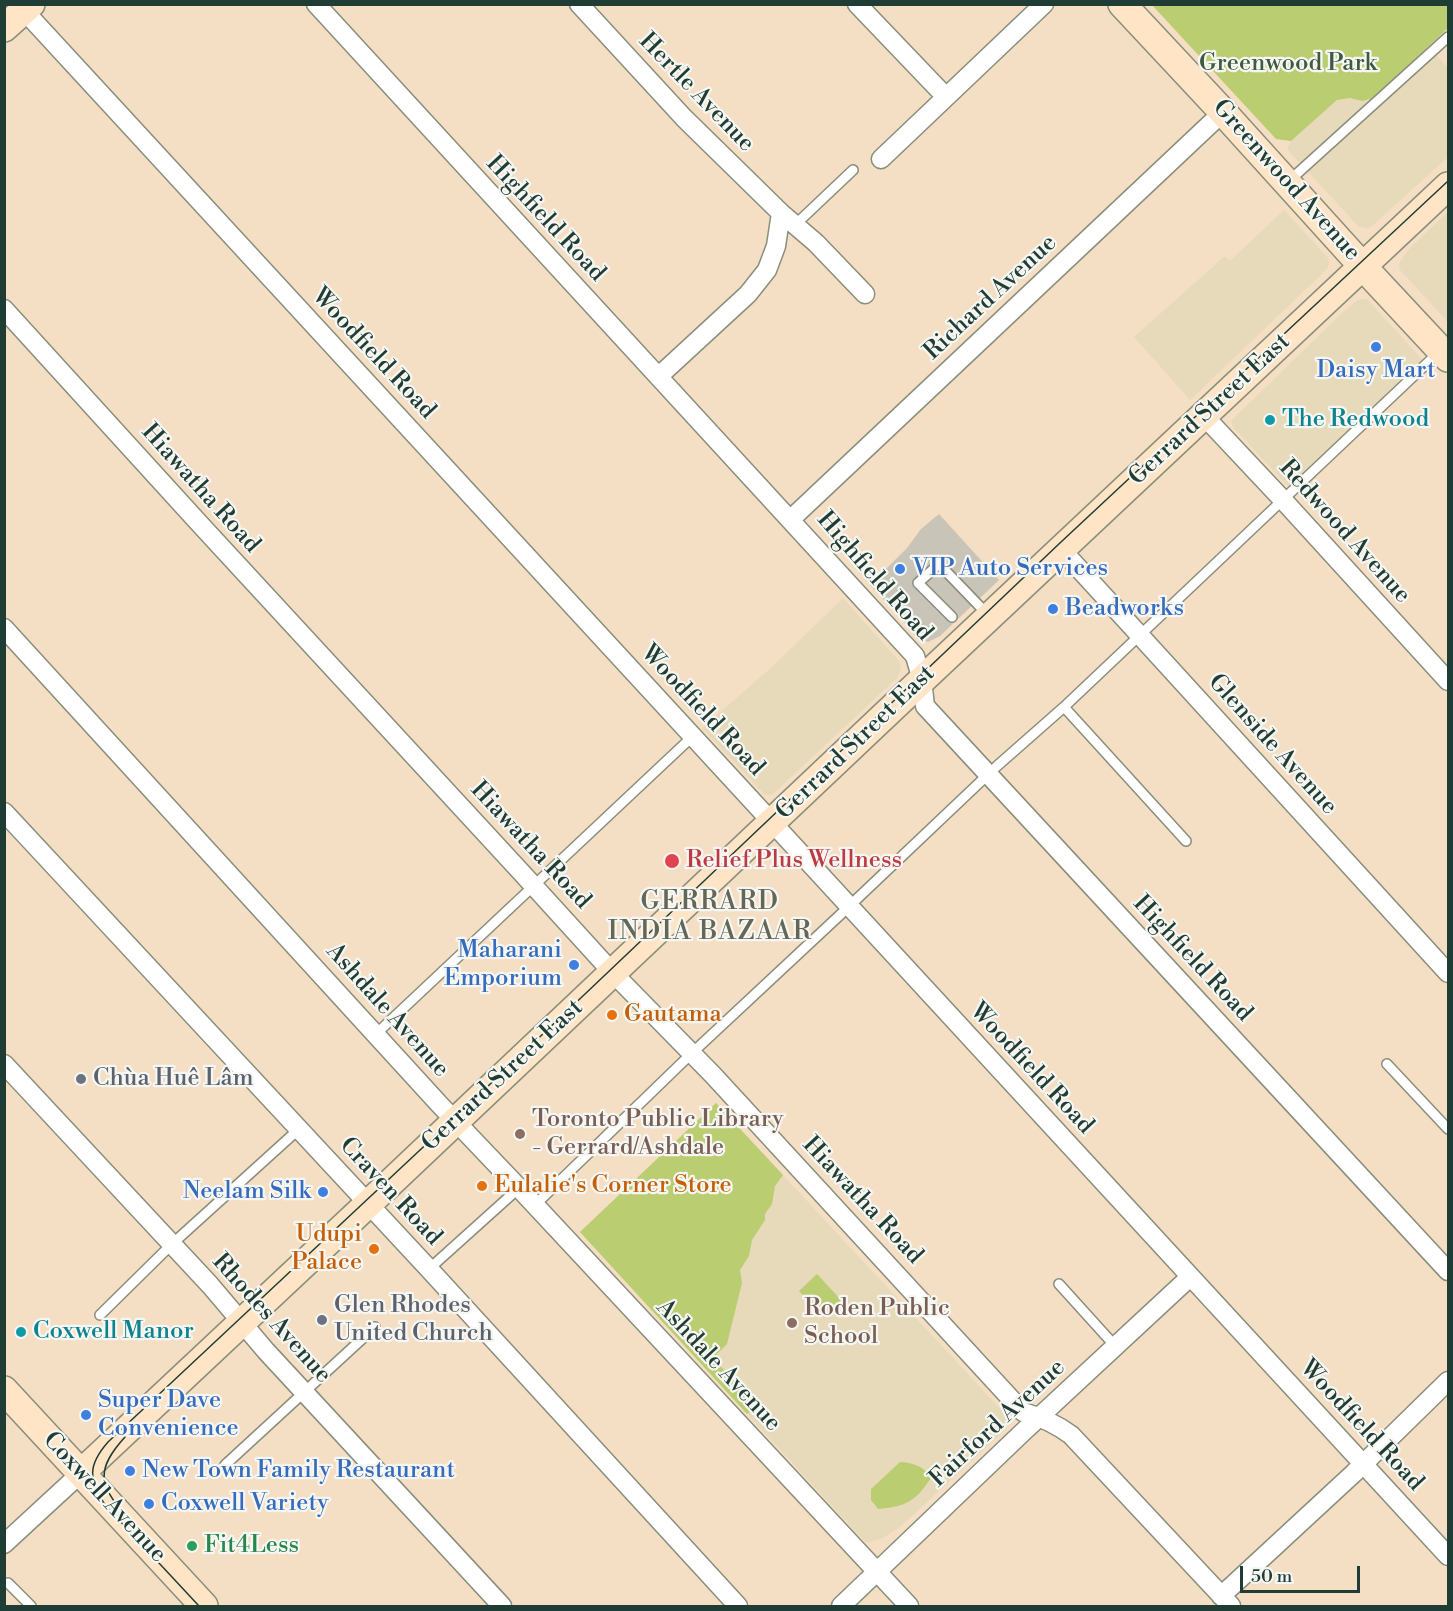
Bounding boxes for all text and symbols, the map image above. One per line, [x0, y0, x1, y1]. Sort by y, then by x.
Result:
street label: Hertle Avenue [632, 27, 760, 159]
park label: Greenwood Park [1199, 50, 1377, 78]
street label: Greenwood Avenue [1206, 94, 1366, 268]
street label: Highfield Road [479, 150, 611, 288]
street label: Richard Avenue [919, 229, 1063, 367]
street label: Woodfield Road [305, 282, 441, 426]
street label: Gerrard Street East [1123, 328, 1297, 492]
marker: Daisy Mart [1369, 340, 1383, 354]
place label: Daisy Mart [1316, 357, 1436, 385]
place label: The Redwood [1282, 406, 1429, 434]
marker: The Redwood [1263, 413, 1277, 427]
street label: Hiawatha Road [134, 418, 266, 560]
street label: Redwood Avenue [1272, 454, 1416, 610]
street label: Highfield Road [810, 506, 938, 648]
place label: VIP Auto Services [912, 555, 1108, 583]
marker: VIP Auto Services [893, 562, 907, 576]
place label: Beadworks [1065, 595, 1184, 623]
marker: Beadworks [1046, 602, 1060, 616]
street label: Woodfield Road [634, 639, 770, 783]
street label: Gerrard Street East [771, 660, 941, 826]
street label: Glenside Avenue [1201, 669, 1343, 821]
street label: Hiawatha Road [464, 776, 596, 916]
place label: Relief Plus Wellness [686, 847, 902, 875]
marker: Relief Plus Wellness [663, 852, 681, 870]
district label: GERRARD INDIA BAZAAR [608, 887, 812, 948]
street label: Highfield Road [1126, 890, 1258, 1028]
place label: Maharani Emporium [444, 937, 562, 993]
street label: Ashdale Avenue [319, 938, 455, 1084]
marker: Maharani Emporium [567, 958, 581, 972]
street label: Gerrard Street East [416, 994, 590, 1158]
street label: Woodfield Road [963, 997, 1099, 1141]
place label: Gautama [624, 1001, 722, 1029]
marker: Gautama [605, 1008, 619, 1022]
place label: Chùa Huê Lâm [93, 1065, 254, 1093]
marker: Chùa Huê Lâm [74, 1072, 88, 1086]
place label: Toronto Public Library - Gerrard/Ashdale [532, 1106, 784, 1162]
marker: Toronto Public Library - Gerrard/Ashdale [513, 1127, 527, 1141]
street label: Hiawatha Road [796, 1131, 928, 1271]
street label: Craven Road [333, 1132, 447, 1252]
place label: Eulalie's Corner Store [494, 1172, 732, 1200]
place label: Neelam Silk [183, 1178, 311, 1206]
marker: Eulalie's Corner Store [475, 1179, 489, 1193]
marker: Neelam Silk [316, 1185, 330, 1199]
place label: Udupi Palace [291, 1221, 362, 1277]
marker: Udupi Palace [367, 1242, 381, 1256]
street label: Rhodes Avenue [205, 1248, 337, 1390]
place label: Glen Rhodes United Church [334, 1292, 493, 1348]
street label: Ashdale Avenue [649, 1294, 787, 1438]
place label: Roden Public School [804, 1295, 950, 1351]
marker: Glen Rhodes United Church [315, 1313, 329, 1327]
marker: Roden Public School [785, 1316, 799, 1330]
place label: Coxwell Manor [33, 1318, 194, 1346]
marker: Coxwell Manor [14, 1325, 28, 1339]
street label: Fairford Avenue [924, 1354, 1072, 1494]
street label: Woodfield Road [1293, 1354, 1429, 1498]
place label: Super Dave Convenience [98, 1387, 239, 1443]
marker: Super Dave Convenience [79, 1408, 93, 1422]
street label: Coxwell Avenue [36, 1427, 172, 1569]
place label: New Town Family Restaurant [142, 1457, 455, 1485]
marker: New Town Family Restaurant [123, 1464, 137, 1478]
place label: Coxwell Variety [161, 1490, 329, 1518]
marker: Coxwell Variety [142, 1497, 156, 1511]
place label: Fit4Less [204, 1532, 299, 1560]
marker: Fit4Less [185, 1539, 199, 1553]
scale bar [1243, 1554, 1363, 1592]
text: 50 m [1251, 1565, 1292, 1588]

